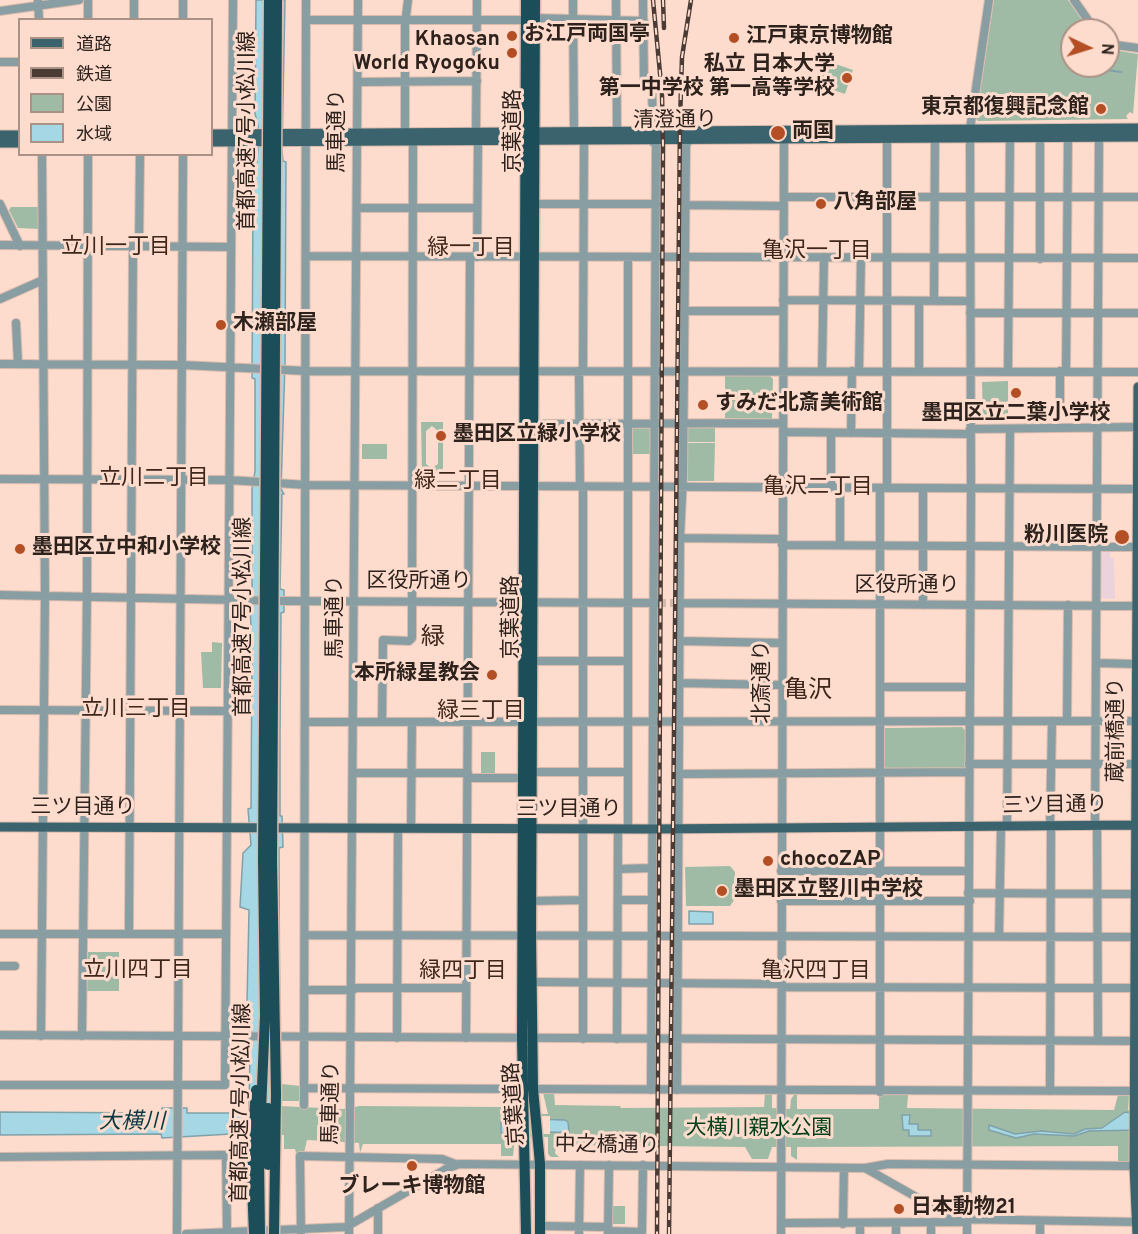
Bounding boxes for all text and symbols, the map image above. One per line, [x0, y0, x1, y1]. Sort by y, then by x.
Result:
legend [18, 18, 213, 156]
north arrow [1060, 18, 1120, 78]
place label: お江戸両国亭 [524, 23, 650, 49]
place label: 江戸東京博物館 [746, 25, 893, 51]
place label: Khaosan World Ryogoku [354, 28, 500, 78]
marker: お江戸両国亭 [505, 29, 519, 43]
street label: 首都高速7号小松川線 [236, 31, 262, 231]
marker: 江戸東京博物館 [727, 31, 741, 45]
text: 道路 [76, 34, 112, 57]
text: N [1096, 43, 1116, 56]
marker: Khaosan World Ryogoku [505, 46, 519, 60]
place label: 私立 日本大学 第一中学校 第一高等学校 [599, 53, 835, 103]
text: 鉄道 [76, 64, 112, 87]
marker: 私立 日本大学 第一中学校 第一高等学校 [840, 71, 854, 85]
street label: 馬車通り [326, 89, 352, 173]
street label: 京葉道路 [502, 89, 528, 173]
text: 公園 [76, 94, 112, 117]
place label: 東京都復興記念館 [921, 96, 1089, 122]
marker: 東京都復興記念館 [1094, 102, 1108, 116]
street label: 清澄通り [633, 109, 717, 135]
place label: 両国 [792, 120, 834, 146]
text: 水域 [76, 124, 112, 147]
marker: 両国 [769, 124, 787, 142]
place label: 八角部屋 [833, 191, 917, 217]
marker: 八角部屋 [814, 197, 828, 211]
district label: 立川一丁目 [61, 236, 171, 262]
district label: 緑一丁目 [427, 237, 515, 263]
district label: 亀沢一丁目 [762, 240, 872, 266]
place label: 木瀬部屋 [233, 312, 317, 338]
marker: 木瀬部屋 [214, 318, 228, 332]
marker: 墨田区立二葉小学校 [1009, 386, 1023, 400]
place label: すみだ北斎美術館 [715, 392, 883, 418]
marker: すみだ北斎美術館 [696, 398, 710, 412]
place label: 墨田区立二葉小学校 [922, 402, 1110, 428]
place label: 墨田区立緑小学校 [453, 423, 621, 449]
marker: 墨田区立緑小学校 [434, 429, 448, 443]
district label: 立川二丁目 [99, 467, 209, 493]
district label: 緑二丁目 [414, 470, 502, 496]
district label: 亀沢二丁目 [763, 476, 873, 502]
street label: 首都高速7号小松川線 [232, 517, 258, 717]
place label: 粉川医院 [1024, 524, 1108, 550]
marker: 粉川医院 [1113, 528, 1131, 546]
place label: 墨田区立中和小学校 [32, 536, 221, 562]
marker: 墨田区立中和小学校 [13, 542, 27, 556]
street label: 区役所通り [367, 570, 471, 596]
street label: 区役所通り [855, 574, 959, 600]
street label: 馬車通り [324, 575, 350, 659]
street label: 京葉道路 [500, 575, 526, 659]
district label: 緑 [421, 625, 445, 653]
street label: 北斎通り [751, 640, 777, 724]
place label: 本所緑星教会 [354, 662, 480, 688]
marker: 本所緑星教会 [485, 668, 499, 682]
district label: 亀沢 [784, 678, 832, 706]
street label: 蔵前橋通り [1105, 678, 1131, 782]
district label: 立川三丁目 [81, 698, 191, 724]
district label: 緑三丁目 [437, 700, 525, 726]
street label: 三ツ目通り [1002, 793, 1108, 821]
street label: 三ツ目通り [31, 796, 135, 822]
street label: 三ツ目通り [517, 798, 621, 824]
place label: chocoZAP [780, 848, 880, 874]
marker: chocoZAP [761, 854, 775, 868]
place label: 墨田区立竪川中学校 [734, 878, 923, 904]
marker: 墨田区立竪川中学校 [715, 884, 729, 898]
district label: 立川四丁目 [83, 959, 193, 985]
district label: 緑四丁目 [419, 960, 507, 986]
district label: 亀沢四丁目 [761, 960, 871, 986]
street label: 首都高速7号小松川線 [229, 1003, 257, 1203]
street label: 馬車通り [320, 1061, 346, 1145]
street label: 京葉道路 [501, 1061, 531, 1147]
water label: 大横川 [99, 1111, 165, 1137]
park label: 大横川親水公園 [686, 1117, 832, 1143]
street label: 中之橋通り [554, 1133, 660, 1161]
marker: ブレーキ博物館 [405, 1159, 419, 1173]
place label: ブレーキ博物館 [339, 1175, 485, 1201]
place label: 日本動物21 [911, 1196, 1016, 1222]
marker: 日本動物21 [892, 1202, 906, 1216]

